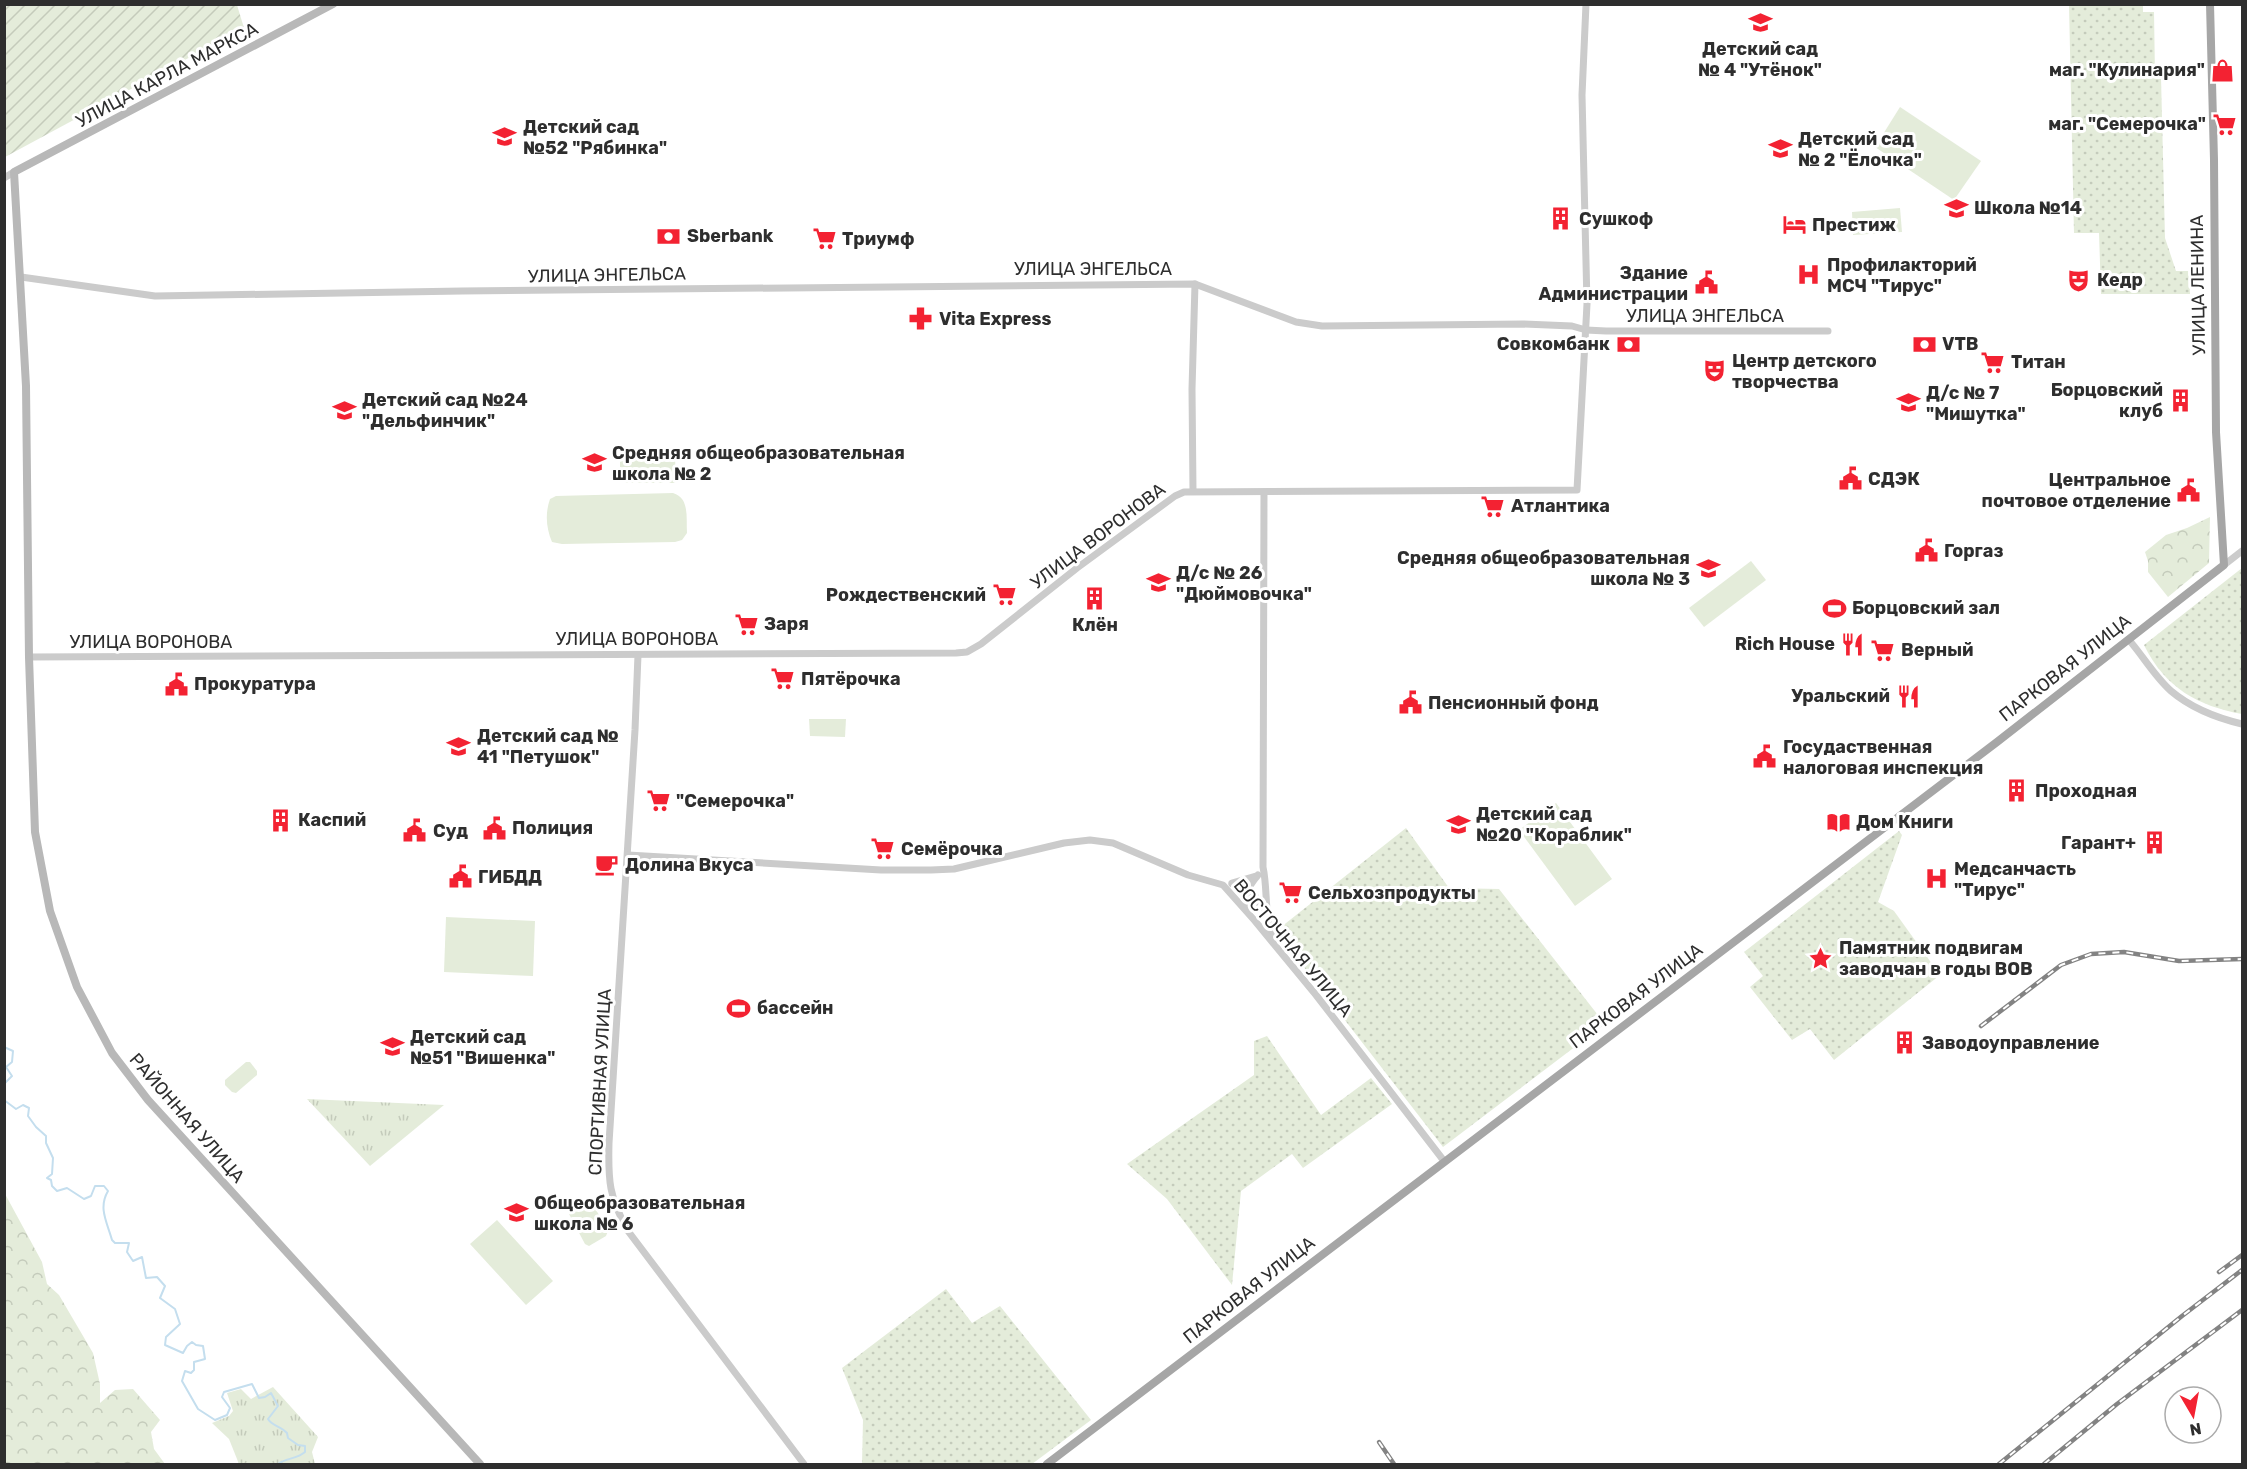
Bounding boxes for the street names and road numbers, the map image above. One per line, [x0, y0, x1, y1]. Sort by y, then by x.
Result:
street label: УЛИЦА КАРЛА МАРКСА [72, 18, 262, 132]
street label: УЛИЦА ЛЕНИНА [2186, 215, 2210, 355]
street label: УЛИЦА ЭНГЕЛЬСА [1014, 258, 1172, 280]
street label: УЛИЦА ЭНГЕЛЬСА [528, 263, 686, 287]
street label: УЛИЦА ЭНГЕЛЬСА [1626, 305, 1784, 327]
street label: УЛИЦА ВОРОНОВА [1026, 478, 1170, 594]
street label: ПАРКОВАЯ УЛИЦА [1995, 610, 2135, 726]
street label: УЛИЦА ВОРОНОВА [556, 628, 718, 650]
street label: УЛИЦА ВОРОНОВА [70, 631, 232, 653]
street label: ВОСТОЧНАЯ УЛИЦА [1229, 875, 1357, 1021]
street label: ПАРКОВАЯ УЛИЦА [1565, 939, 1707, 1053]
street label: СПОРТИВНАЯ УЛИЦА [584, 988, 616, 1176]
street label: РАЙОННАЯ УЛИЦА [125, 1049, 249, 1187]
street label: ПАРКОВАЯ УЛИЦА [1179, 1232, 1319, 1348]

